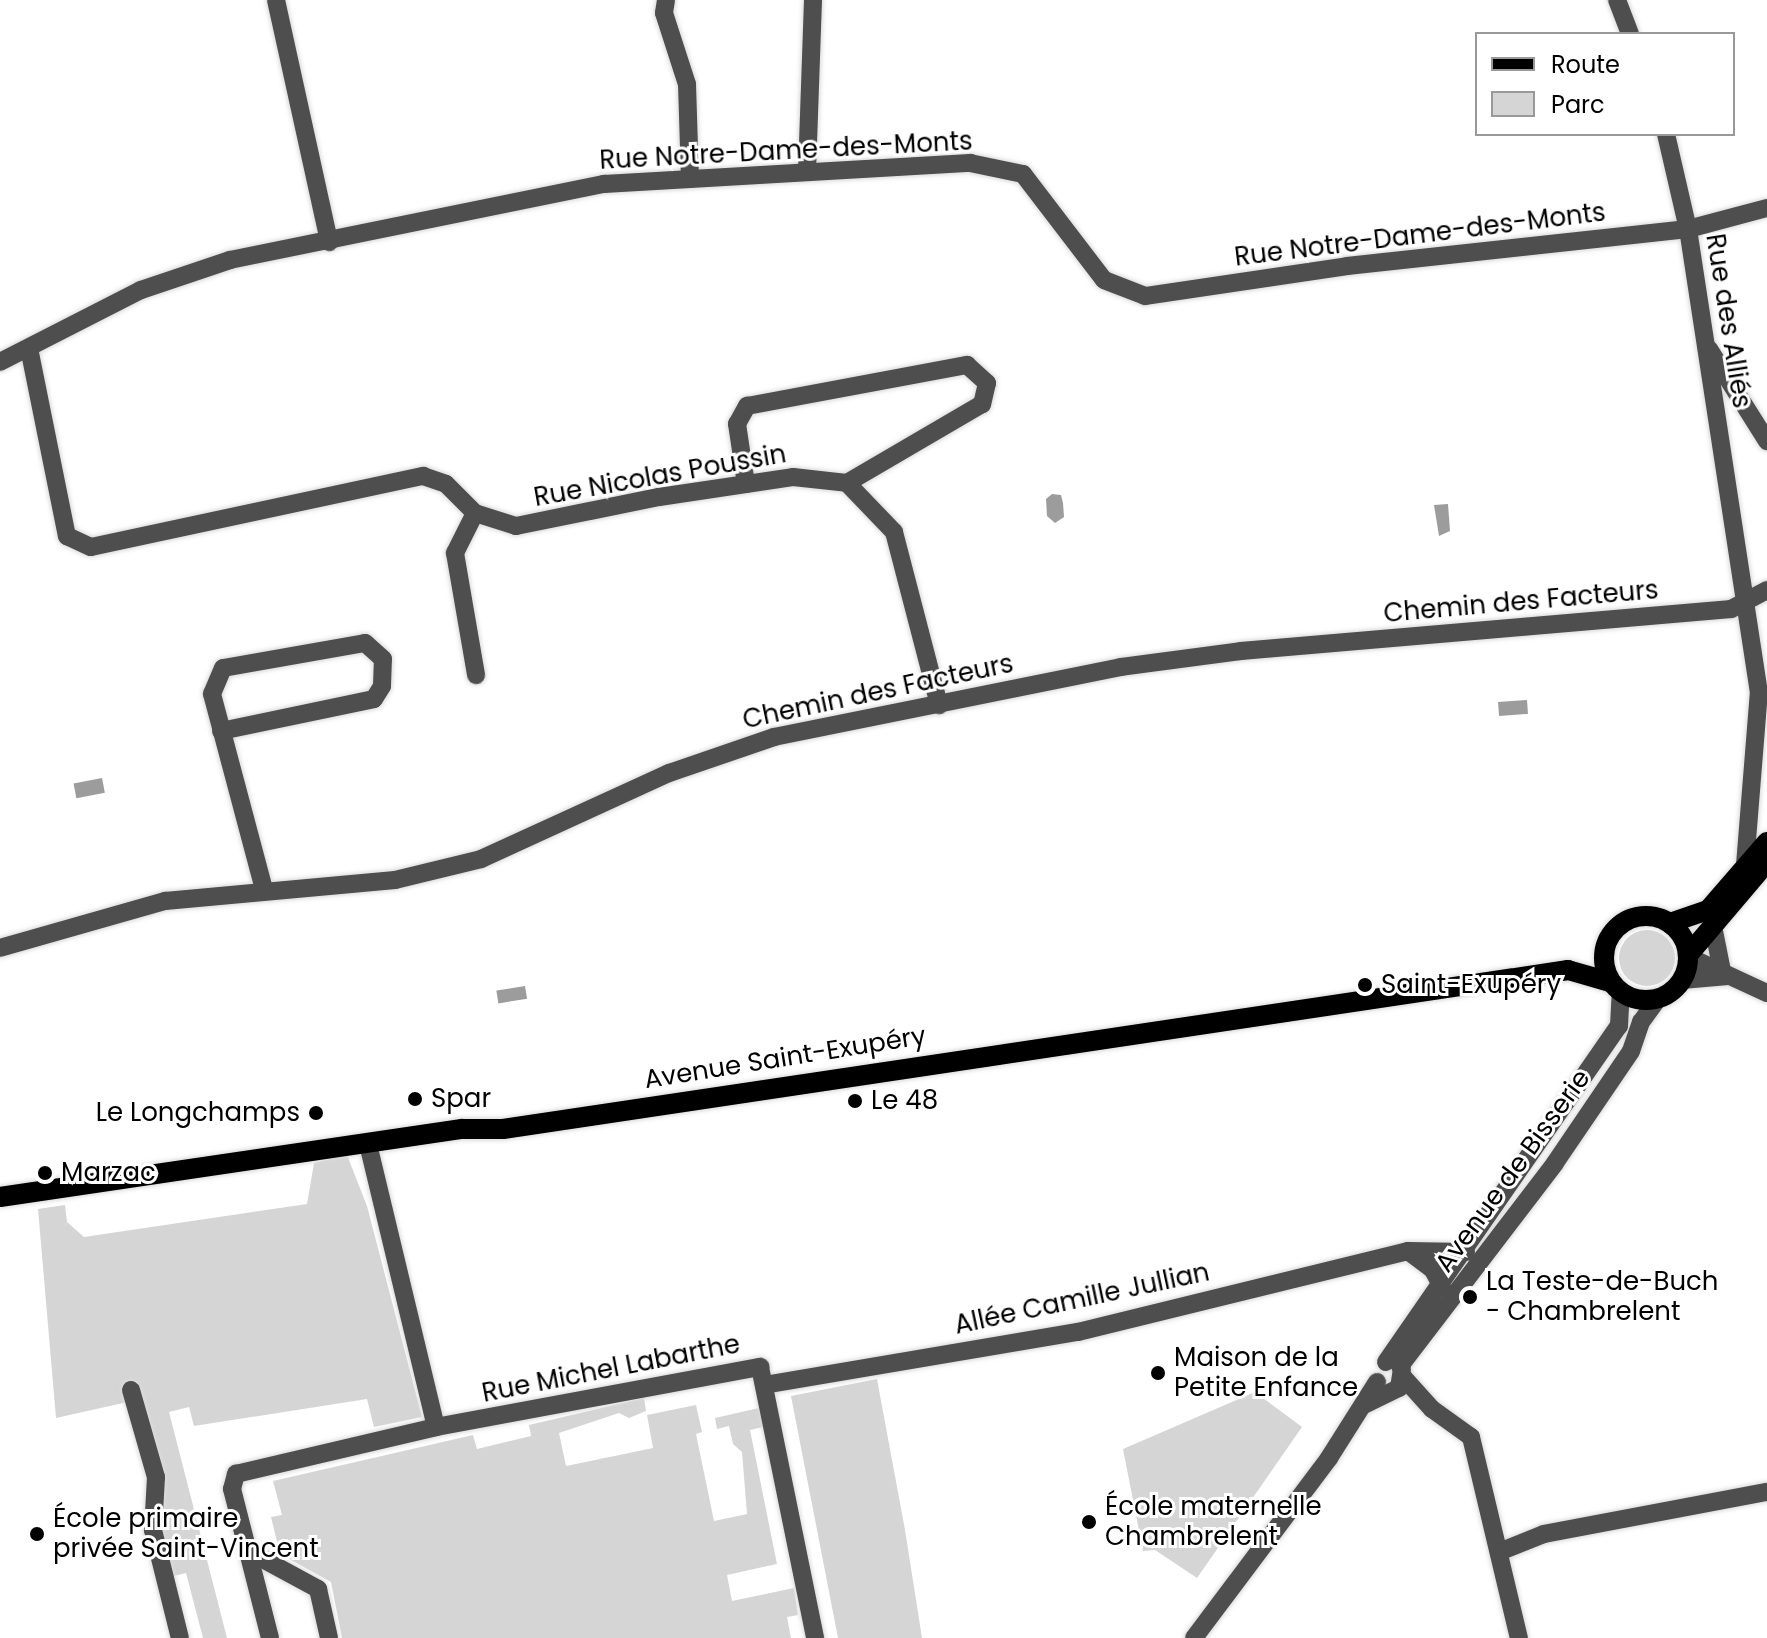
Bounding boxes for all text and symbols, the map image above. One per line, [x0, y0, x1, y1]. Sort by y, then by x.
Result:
legend [1475, 32, 1735, 136]
text: Route [1551, 48, 1620, 81]
text: Parc [1551, 88, 1605, 121]
street label: Rue Notre-Dame-des-Monts [599, 126, 973, 176]
street label: Rue Notre-Dame-des-Monts [1233, 197, 1607, 273]
street label: Rue des Alliés [1699, 232, 1757, 410]
street label: Rue Nicolas Poussin [531, 438, 789, 514]
street label: Chemin des Facteurs [1382, 574, 1660, 630]
street label: Chemin des Facteurs [740, 648, 1016, 736]
place label: Saint-Exupéry [1381, 969, 1561, 1001]
marker: Saint-Exupéry [1356, 976, 1374, 994]
street label: Avenue Saint-Exupéry [642, 1020, 928, 1096]
street label: Avenue de Bisserie [1429, 1064, 1597, 1278]
place label: Spar [431, 1083, 491, 1115]
place label: Le 48 [871, 1085, 938, 1117]
marker: Spar [406, 1090, 424, 1108]
marker: Le 48 [846, 1092, 864, 1110]
place label: Le Longchamps [96, 1097, 300, 1129]
marker: Le Longchamps [307, 1104, 325, 1122]
place label: Marzac [61, 1157, 156, 1189]
marker: Marzac [36, 1164, 54, 1182]
street label: Allée Camille Jullian [952, 1257, 1212, 1341]
place label: La Teste-de-Buch - Chambrelent [1486, 1266, 1718, 1328]
marker: La Teste-de-Buch - Chambrelent [1461, 1288, 1479, 1306]
street label: Rue Michel Labarthe [479, 1329, 743, 1409]
place label: Maison de la Petite Enfance [1174, 1342, 1358, 1404]
marker: Maison de la Petite Enfance [1149, 1364, 1167, 1382]
place label: École maternelle Chambrelent [1105, 1491, 1322, 1552]
place label: École primaire privée Saint-Vincent [53, 1503, 319, 1564]
marker: École maternelle Chambrelent [1080, 1513, 1098, 1531]
marker: École primaire privée Saint-Vincent [28, 1525, 46, 1543]

